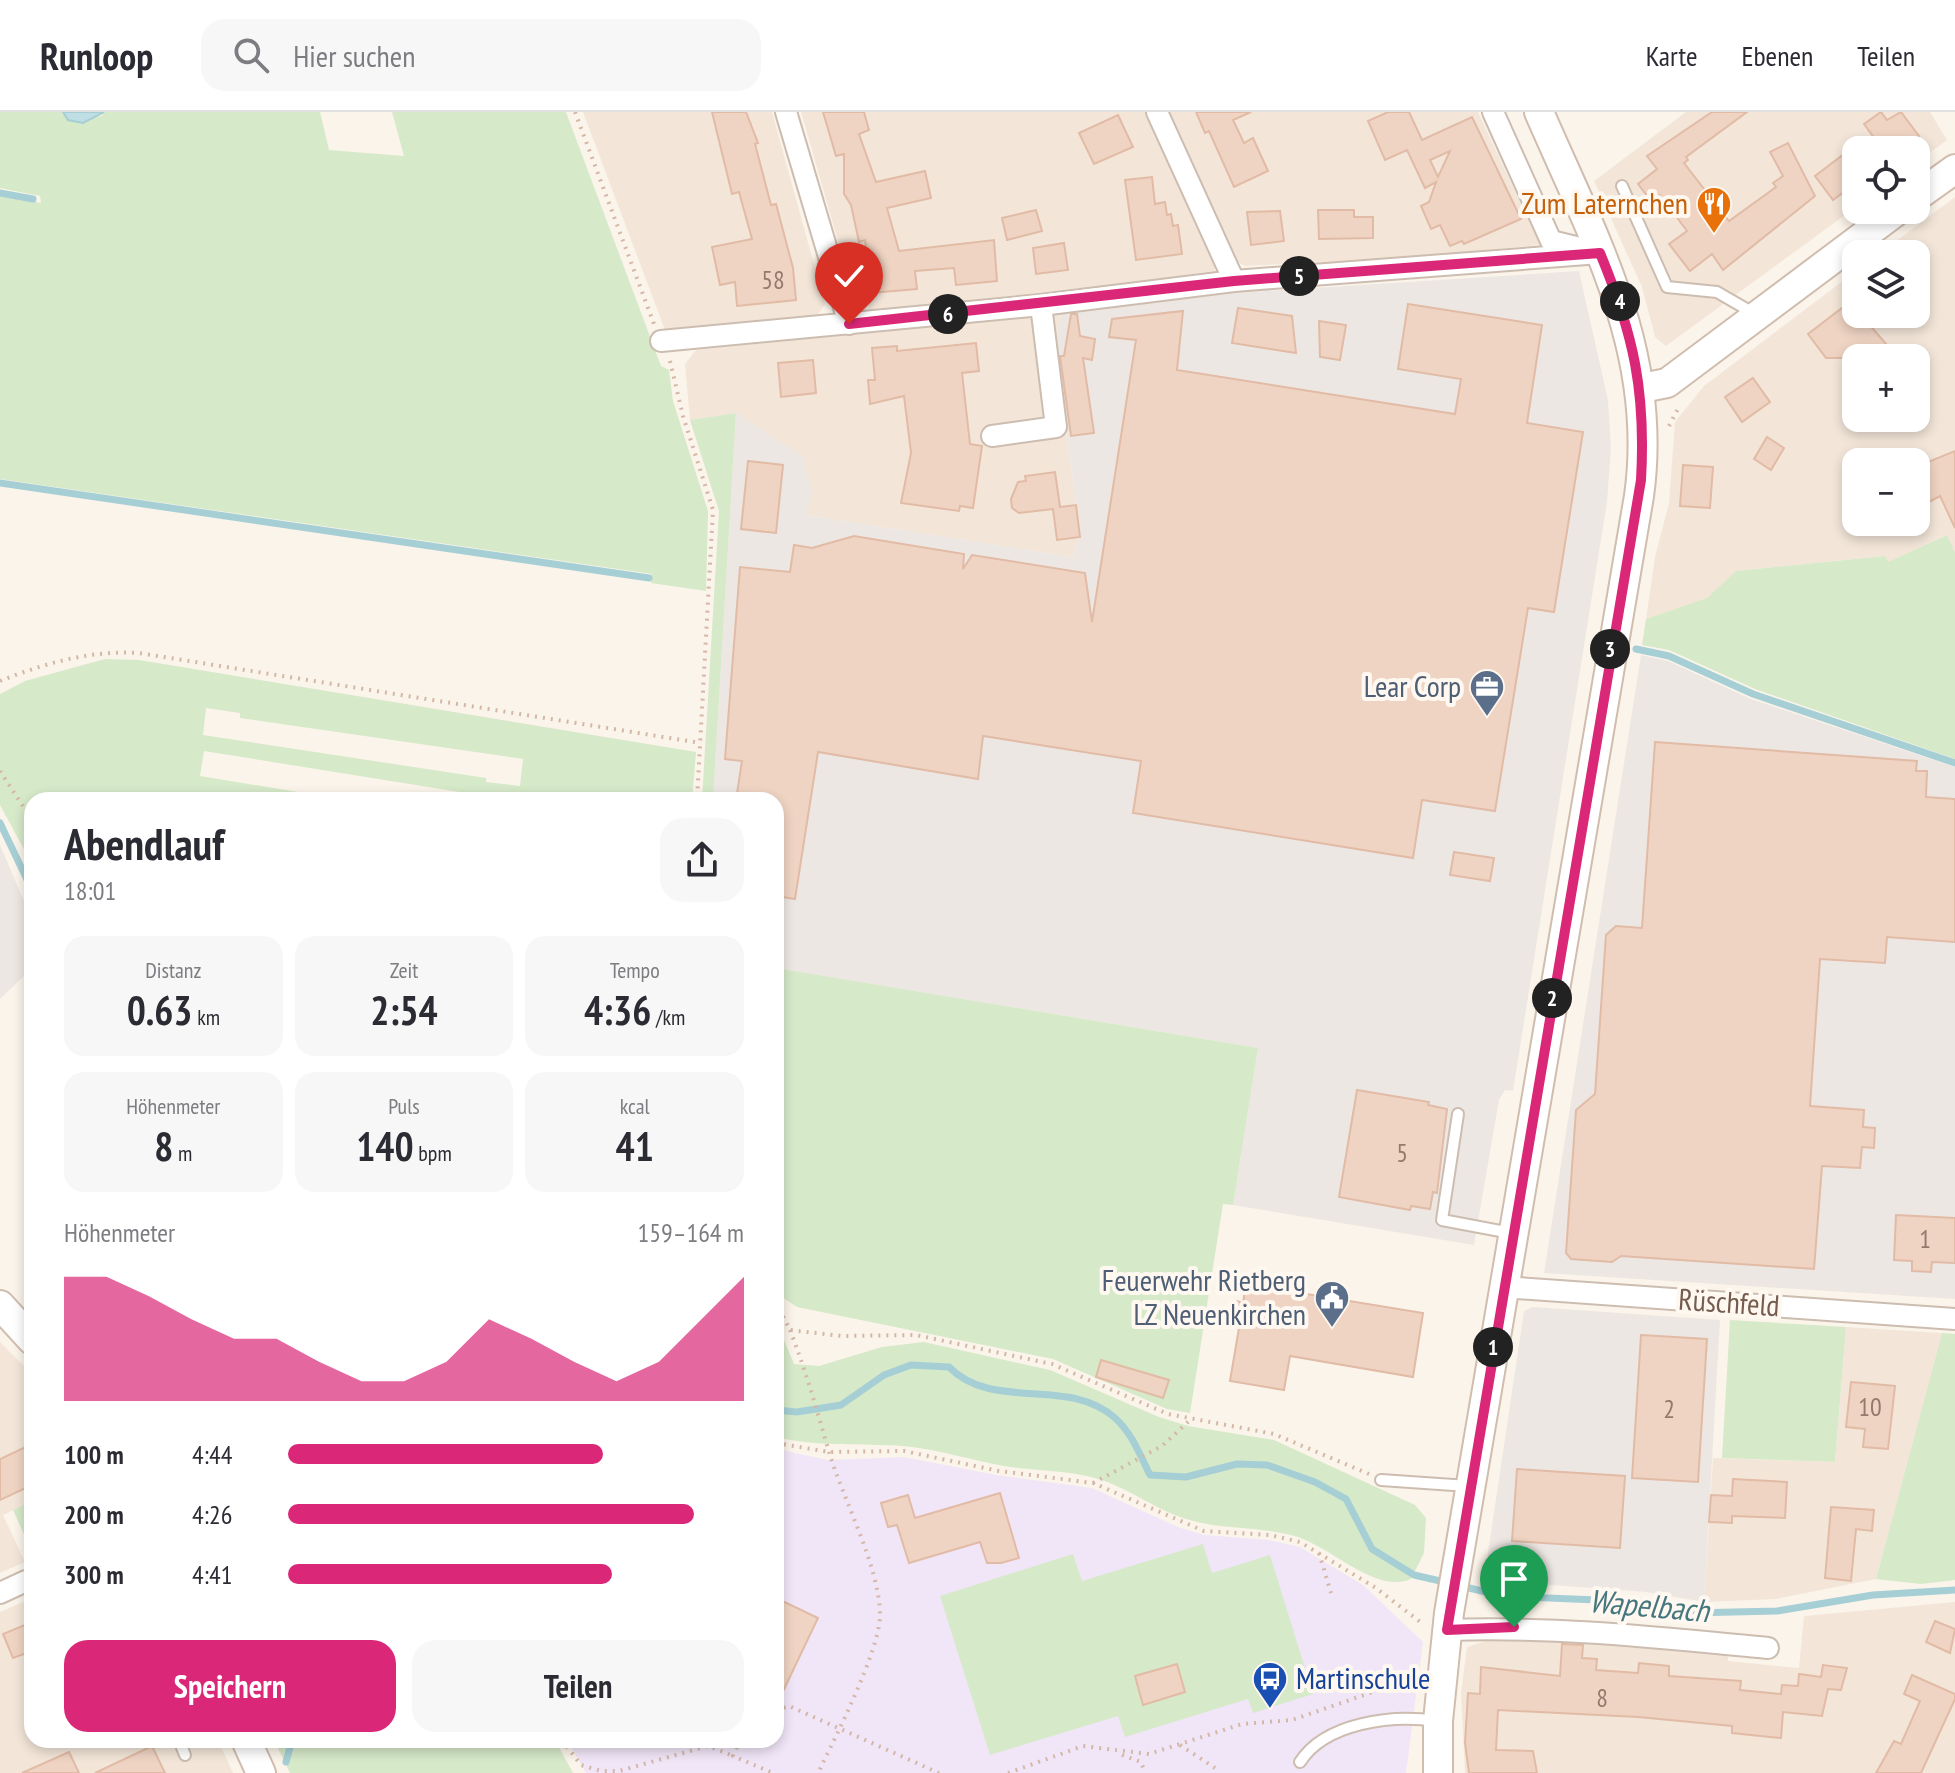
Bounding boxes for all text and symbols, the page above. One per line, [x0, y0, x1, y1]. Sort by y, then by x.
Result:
search box [201, 19, 761, 91]
text: Runloop [40, 31, 153, 80]
icon: search [229, 33, 273, 77]
text: Hier suchen [293, 36, 415, 75]
text: Karte [1646, 37, 1697, 74]
text: Ebenen [1741, 37, 1813, 74]
text: Teilen [1857, 37, 1915, 74]
map controls [1842, 136, 1930, 536]
button: locate [1842, 136, 1930, 224]
place label: Zum Laternchen [1521, 183, 1688, 222]
restaurant icon: Zum Laternchen [1695, 185, 1733, 235]
button: layers [1842, 240, 1930, 328]
pin [815, 242, 883, 324]
icon: check [827, 254, 871, 298]
pin: 5 [1279, 256, 1319, 296]
text: 5 [1294, 262, 1304, 290]
house number: 58 [761, 263, 785, 296]
pin: 4 [1600, 281, 1640, 321]
text: 4 [1615, 287, 1625, 315]
pin: 6 [928, 294, 968, 334]
text: 6 [943, 300, 953, 328]
button: + [1842, 344, 1930, 432]
button: − [1842, 448, 1930, 536]
pin: 3 [1590, 629, 1630, 669]
text: 3 [1605, 635, 1615, 663]
place label: Lear Corp [1364, 666, 1461, 705]
office icon: Lear Corp [1468, 668, 1506, 718]
text: Abendlauf [64, 815, 224, 872]
button: share [660, 818, 744, 902]
text: 18:01 [64, 874, 116, 907]
text: Distanz [145, 956, 201, 984]
text: Zeit [390, 956, 418, 984]
text: Tempo [610, 956, 660, 984]
pin: 2 [1532, 978, 1572, 1018]
text: 0.63 [127, 984, 192, 1036]
text: 2:54 [370, 984, 438, 1036]
text: 4:36 [584, 984, 651, 1036]
text: 2 [1547, 984, 1557, 1012]
text: km [192, 1003, 220, 1031]
text: /km [651, 1003, 685, 1031]
text: Höhenmeter [126, 1092, 220, 1120]
text: Puls [388, 1092, 420, 1120]
text: kcal [620, 1092, 650, 1120]
text: 8 [154, 1120, 173, 1172]
text: 140 [356, 1120, 414, 1172]
text: 41 [616, 1120, 654, 1172]
house number: 5 [1396, 1136, 1408, 1169]
text: m [173, 1139, 192, 1167]
text: bpm [414, 1139, 452, 1167]
text: Höhenmeter [64, 1216, 175, 1249]
text: 159–164 m [638, 1216, 744, 1249]
house number: 1 [1919, 1222, 1931, 1255]
place label: Feuerwehr Rietberg LZ Neuenkirchen [1102, 1260, 1306, 1333]
public building icon: Feuerwehr Rietberg LZ Neuenkirchen [1313, 1279, 1351, 1329]
street label: Rüschfeld [1677, 1279, 1781, 1324]
pin: 1 [1473, 1327, 1513, 1367]
text: 1 [1488, 1333, 1498, 1361]
house number: 10 [1858, 1390, 1882, 1423]
house number: 2 [1663, 1392, 1675, 1425]
text: 100 m [64, 1438, 124, 1471]
text: 4:44 [192, 1438, 232, 1471]
text: 200 m [64, 1498, 124, 1531]
text: 4:26 [192, 1498, 232, 1531]
pin [1480, 1545, 1548, 1627]
icon: arrive [1492, 1557, 1536, 1601]
text: 300 m [64, 1558, 124, 1591]
text: 4:41 [192, 1558, 232, 1591]
water label: Wapelbach [1588, 1579, 1713, 1631]
button: Speichern [64, 1640, 396, 1732]
button: Teilen [412, 1640, 744, 1732]
place label: Martinschule [1296, 1658, 1430, 1697]
bus stop icon: Martinschule [1251, 1660, 1289, 1710]
house number: 8 [1596, 1681, 1608, 1714]

